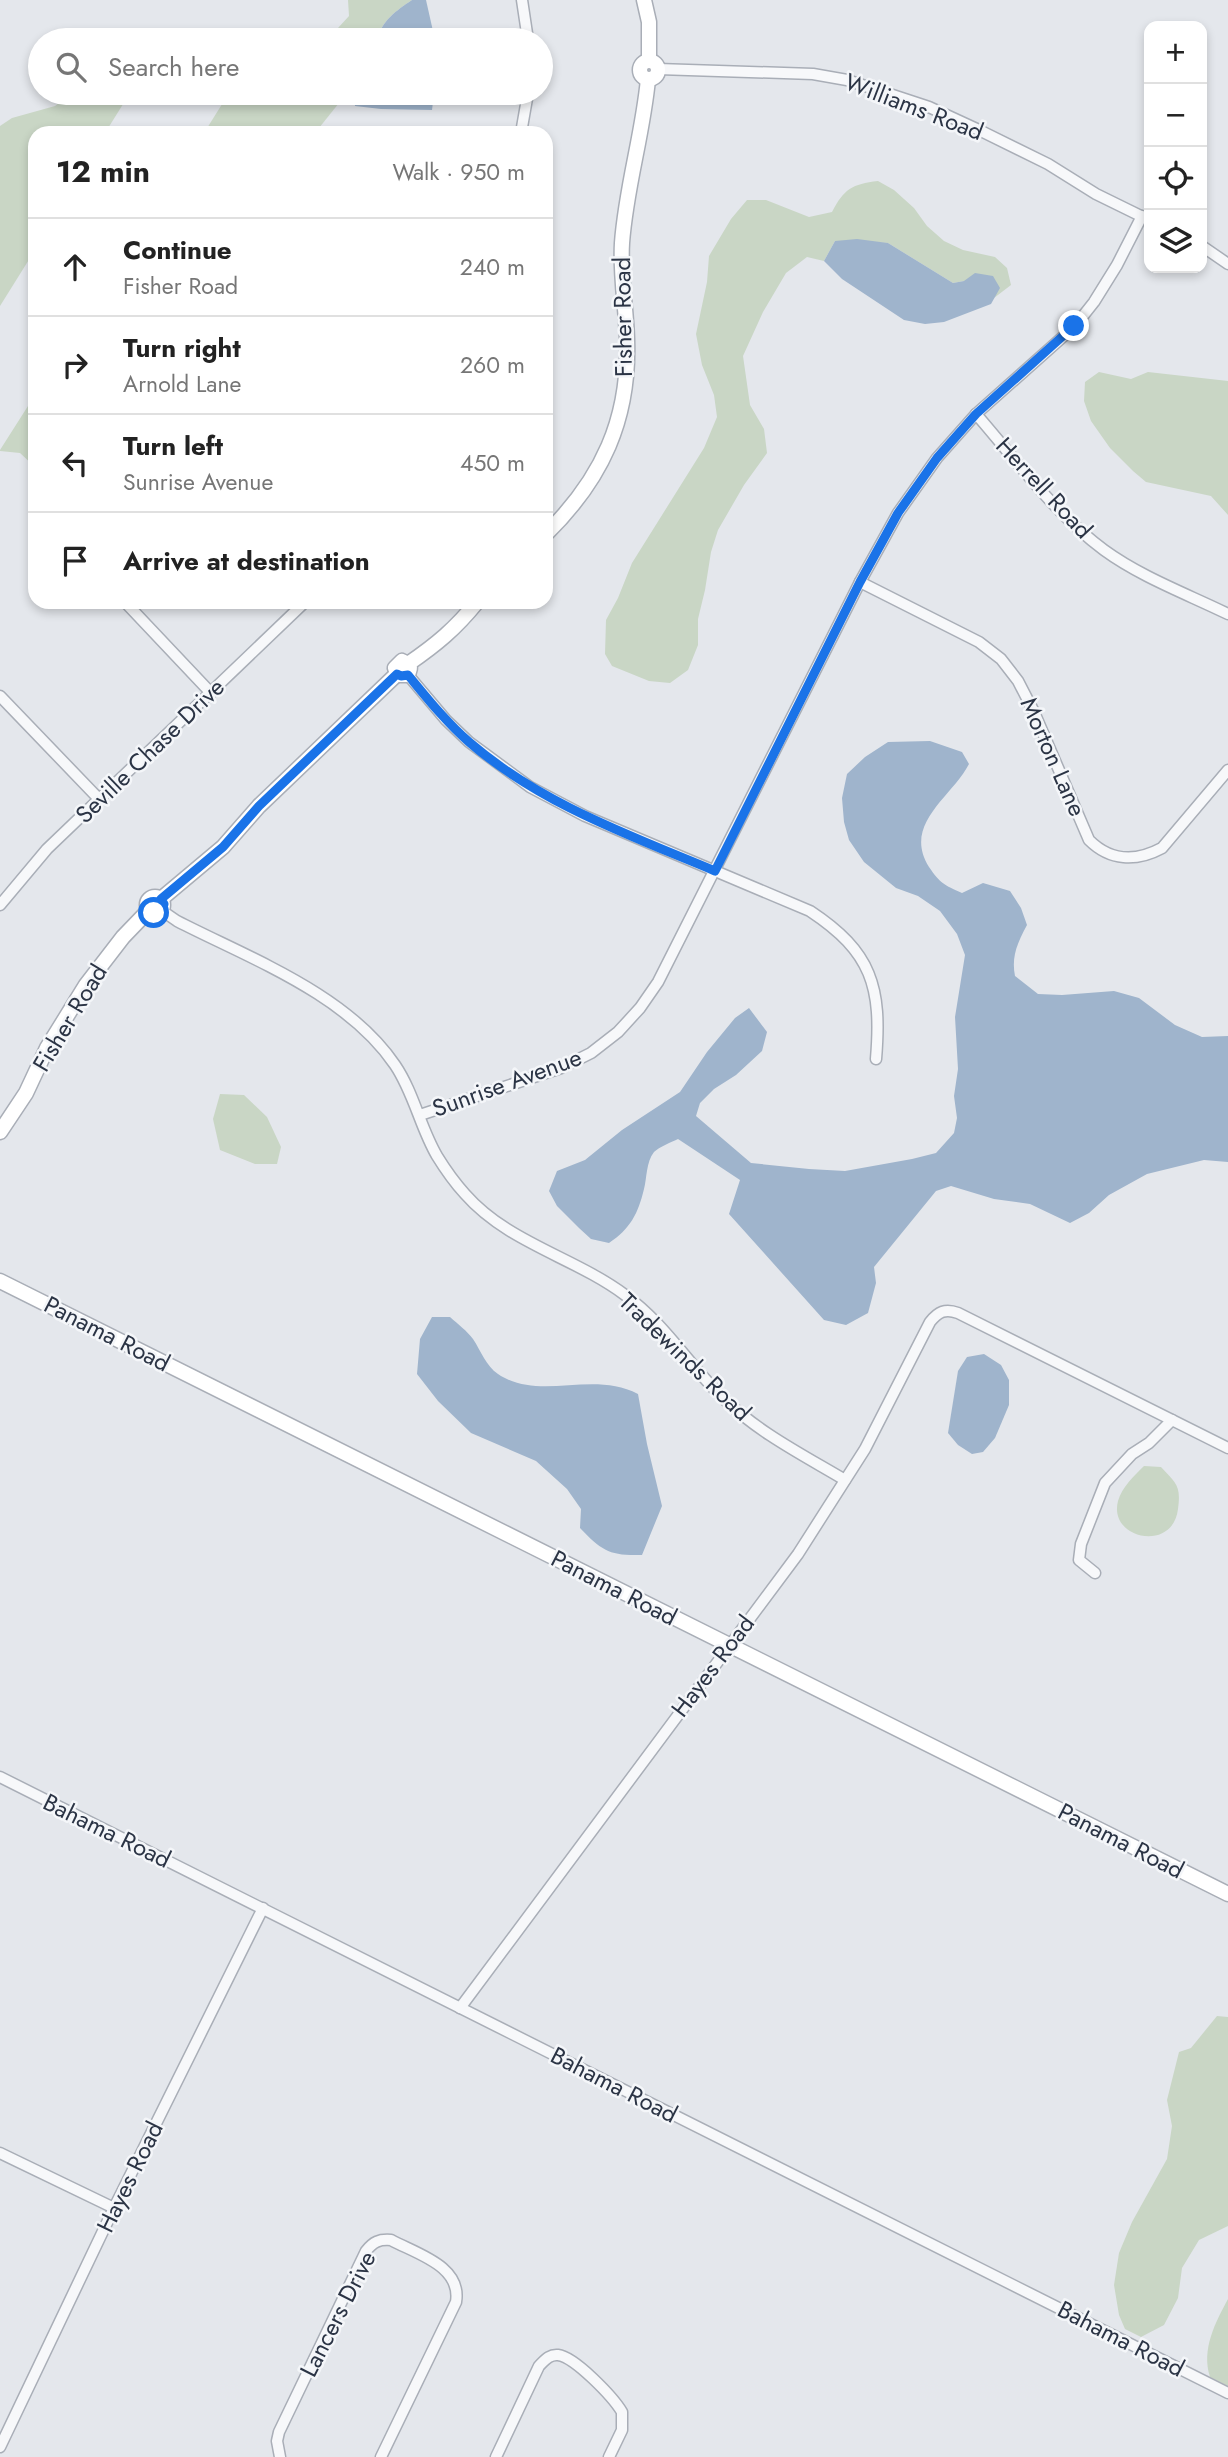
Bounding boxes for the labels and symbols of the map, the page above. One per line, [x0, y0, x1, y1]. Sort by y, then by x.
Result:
street label: Williams Road [840, 64, 989, 149]
street label: Fisher Road [604, 257, 641, 377]
route end [1058, 310, 1089, 341]
street label: Herrell Road [988, 429, 1101, 546]
street label: Seville Chase Drive [67, 670, 232, 831]
street label: Morton Lane [1012, 692, 1095, 822]
route start [138, 897, 169, 928]
street label: Fisher Road [24, 957, 115, 1078]
street label: Sunrise Avenue [427, 1039, 586, 1126]
street label: Tradewinds Road [611, 1284, 759, 1429]
street label: Panama Road [38, 1287, 176, 1380]
street label: Panama Road [545, 1541, 683, 1634]
street label: Hayes Road [663, 1607, 763, 1724]
street label: Bahama Road [37, 1785, 177, 1877]
street label: Panama Road [1052, 1794, 1190, 1887]
street label: Bahama Road [545, 2038, 684, 2132]
street label: Hayes Road [88, 2115, 172, 2238]
street label: Lancers Drive [291, 2245, 384, 2383]
street label: Bahama Road [1052, 2292, 1191, 2386]

